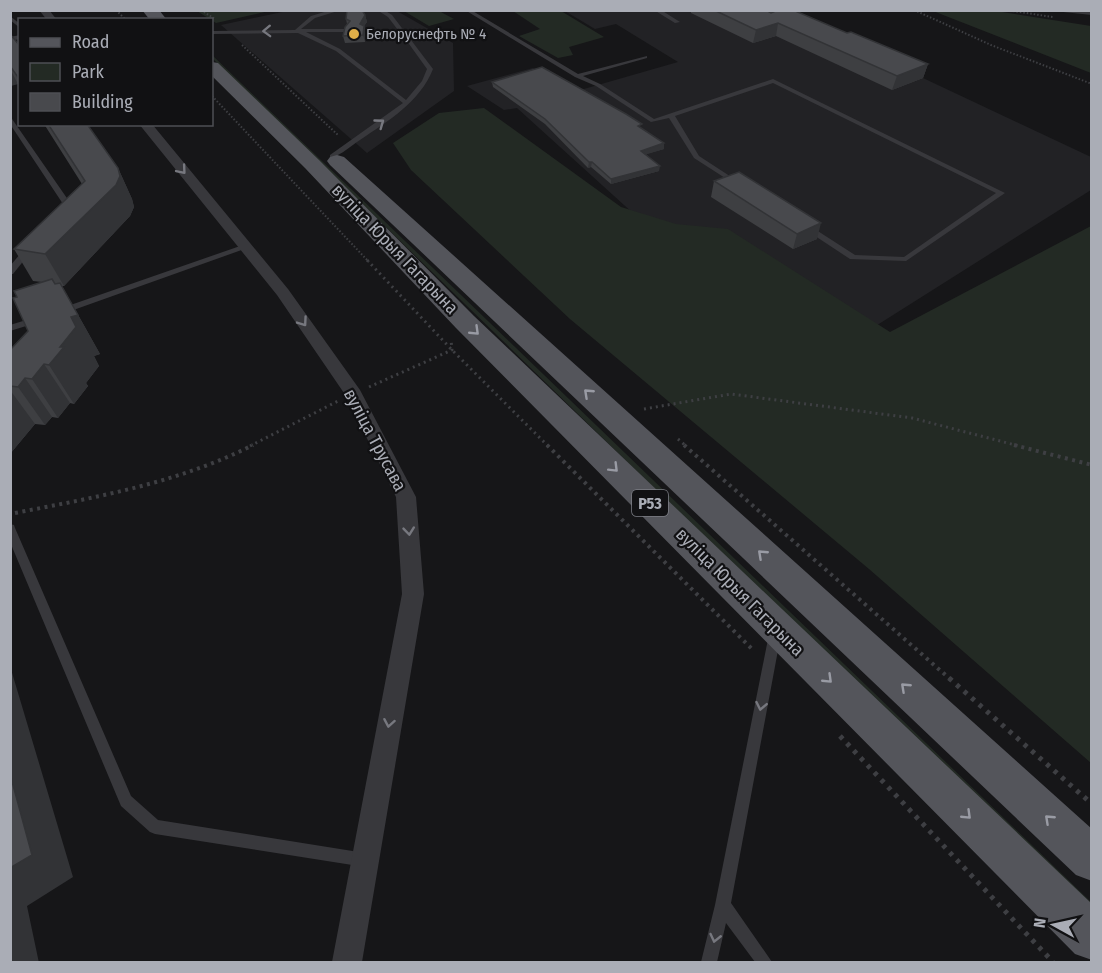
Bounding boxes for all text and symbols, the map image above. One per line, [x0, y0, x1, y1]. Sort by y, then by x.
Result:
legend [18, 18, 213, 126]
one-way arrow [263, 25, 272, 37]
place label: Белоруснефть № 4 [366, 25, 486, 43]
marker: Белоруснефть № 4 [347, 27, 361, 41]
text: Road [72, 31, 109, 53]
text: Park [72, 61, 105, 83]
text: Building [72, 91, 133, 113]
one-way arrow [373, 119, 384, 130]
one-way arrow [174, 163, 185, 174]
street label: вуліца Юрыя Гагарына [327, 179, 463, 319]
one-way arrow [296, 315, 307, 326]
one-way arrow [468, 324, 479, 335]
street label: вуліца Трусава [339, 385, 411, 495]
one-way arrow [585, 390, 596, 401]
one-way arrow [608, 461, 618, 472]
road number: Р53 [632, 490, 668, 516]
street label: вуліца Юрыя Гагарына [671, 523, 809, 661]
one-way arrow [402, 526, 415, 535]
one-way arrow [759, 551, 770, 562]
one-way arrow [821, 671, 832, 682]
one-way arrow [902, 683, 912, 694]
one-way arrow [755, 700, 768, 710]
one-way arrow [384, 719, 396, 728]
one-way arrow [960, 808, 971, 819]
one-way arrow [1045, 815, 1055, 826]
north arrow [1024, 895, 1084, 955]
text: N [1030, 917, 1050, 929]
one-way arrow [710, 933, 723, 943]

